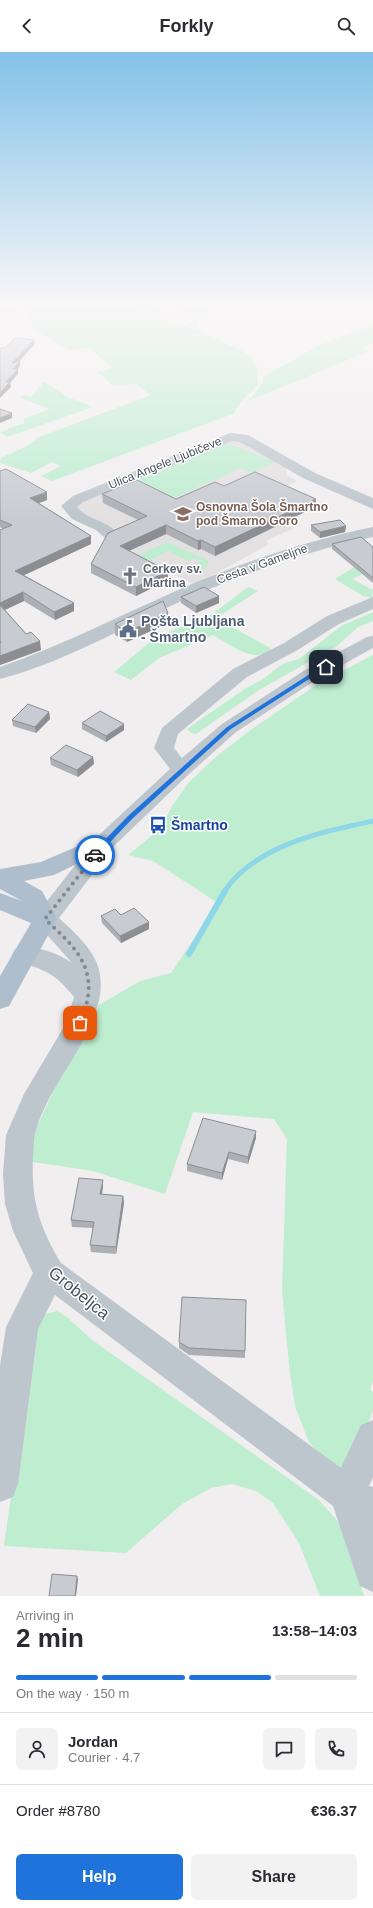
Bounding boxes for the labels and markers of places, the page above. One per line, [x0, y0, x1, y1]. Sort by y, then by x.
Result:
place label: Osnovna Šola Šmartno pod Šmarno Goro [196, 499, 328, 528]
school or university icon: Osnovna Šola Šmartno pod Šmarno Goro [173, 504, 193, 524]
place label: Cerkev sv. Martina [143, 562, 202, 590]
church icon: Cerkev sv. Martina [120, 566, 140, 586]
place label: Pošta Ljubljana - Šmartno [141, 613, 245, 645]
public building icon: Pošta Ljubljana - Šmartno [118, 619, 138, 639]
pin [309, 650, 343, 684]
bus stop icon: Šmartno [148, 815, 168, 835]
place label: Šmartno [171, 816, 228, 833]
pin [63, 1006, 97, 1040]

